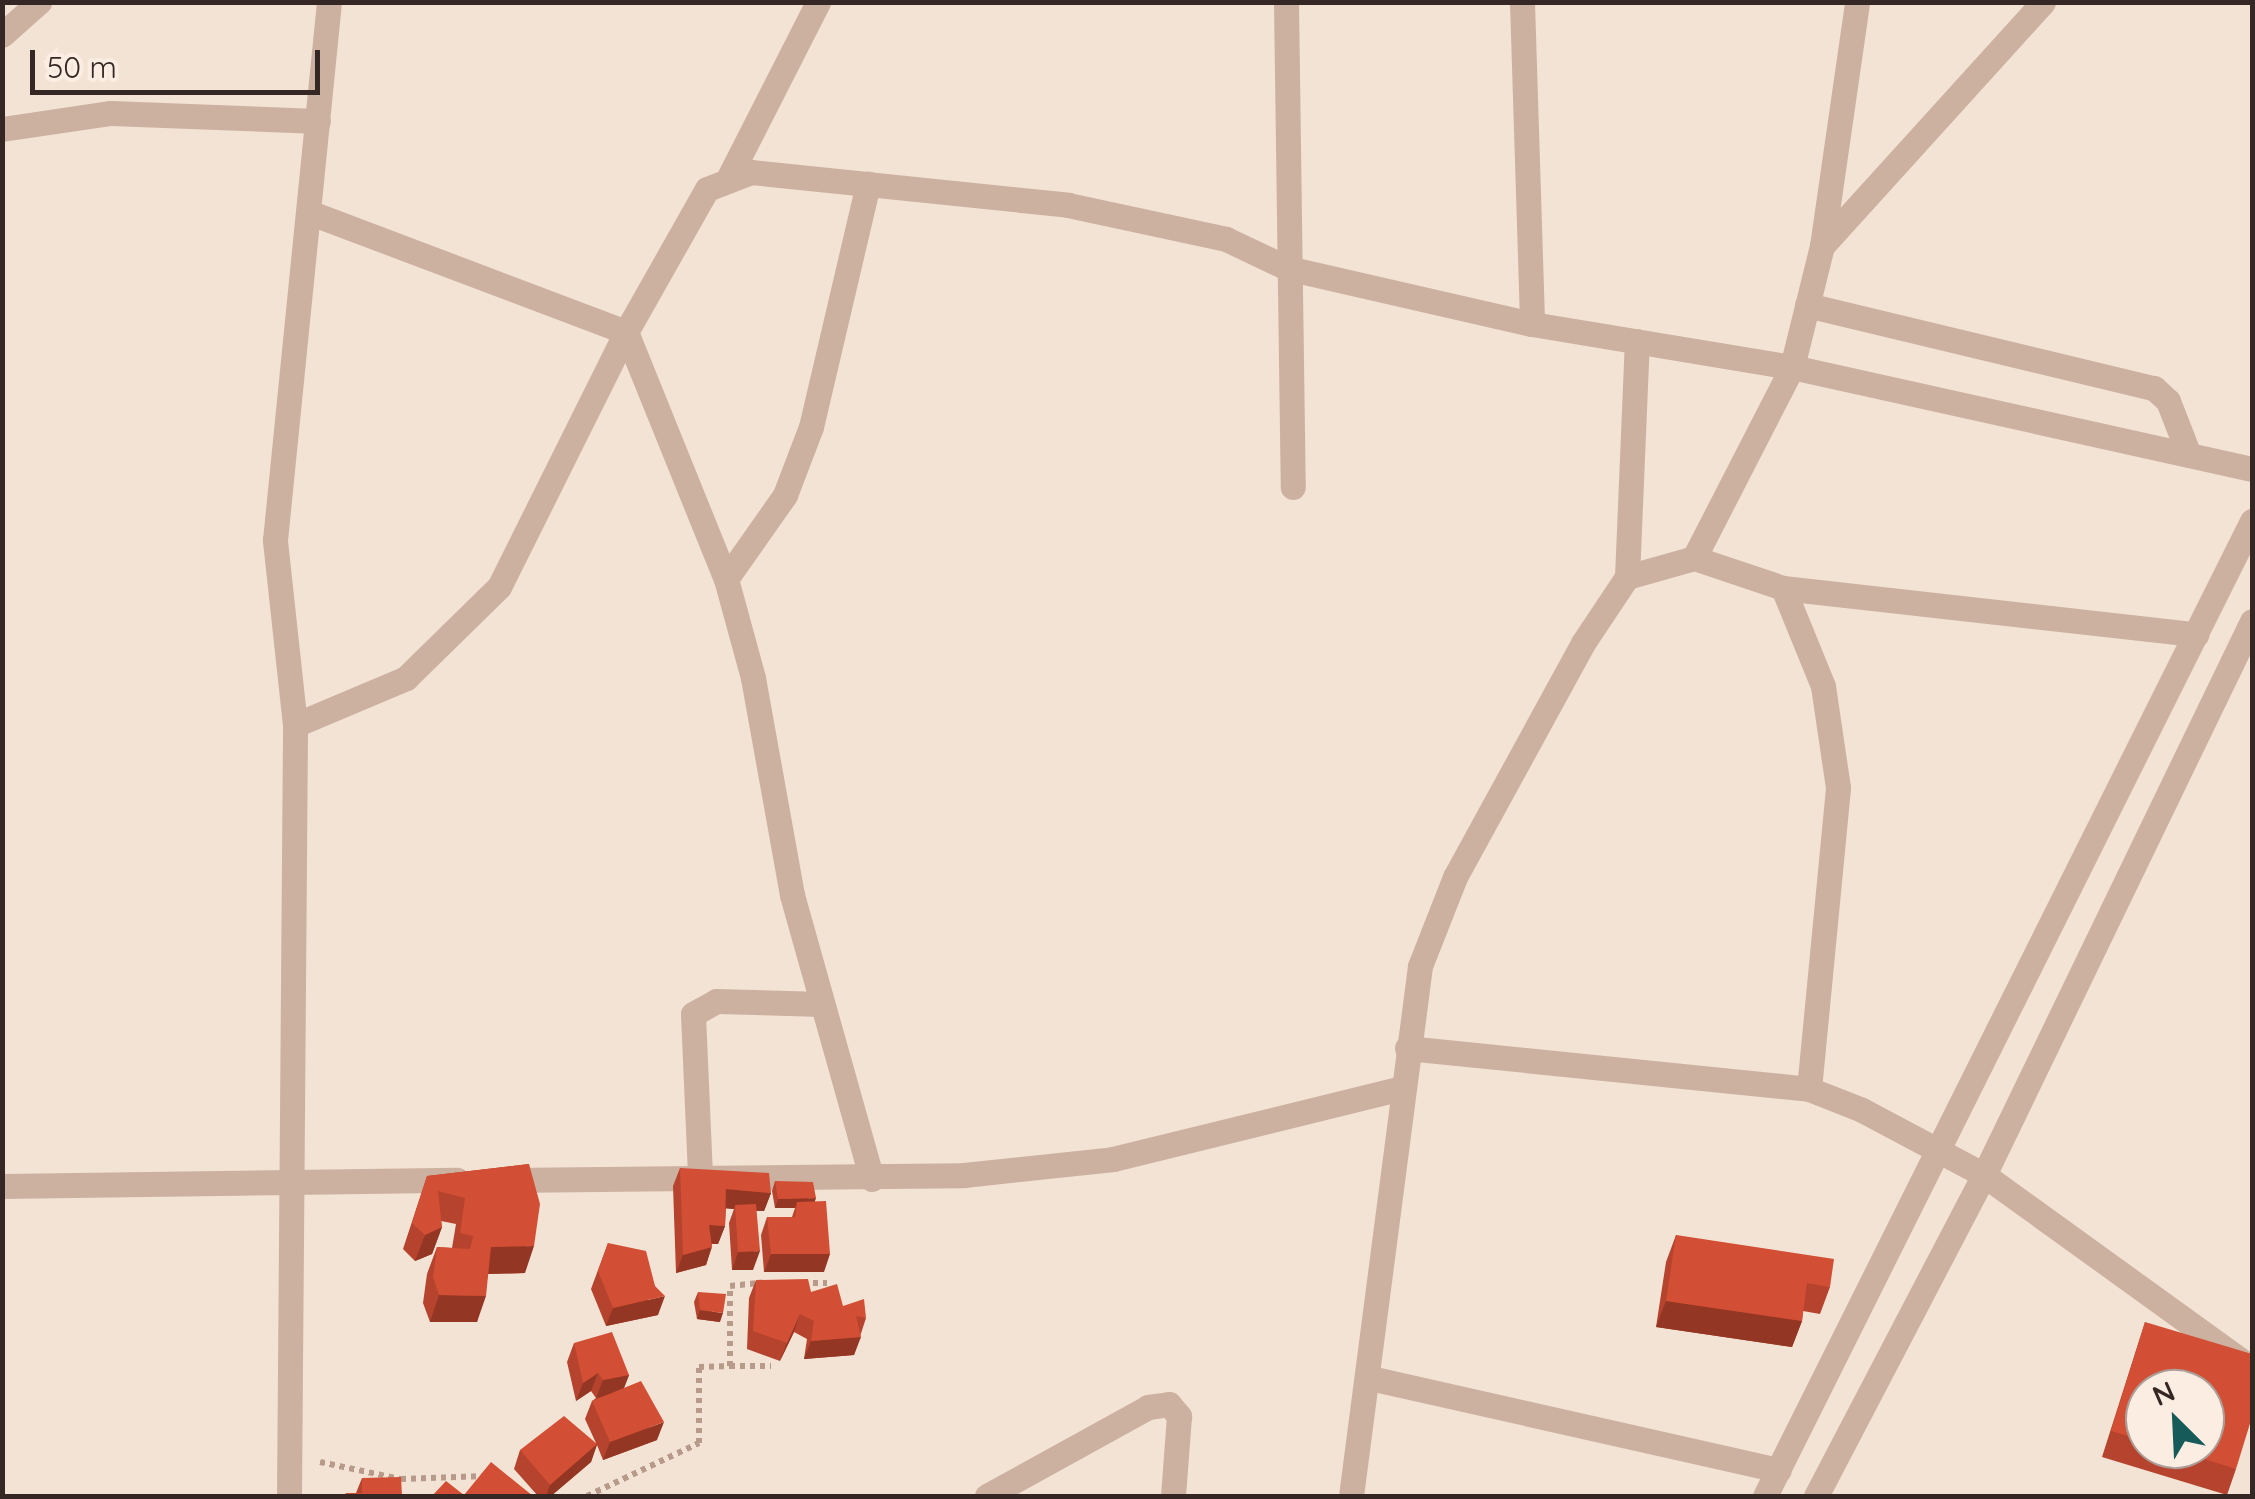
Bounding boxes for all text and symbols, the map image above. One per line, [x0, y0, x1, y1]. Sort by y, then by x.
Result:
scale bar [35, 30, 325, 92]
text: 50 m [47, 48, 117, 86]
north arrow [2125, 1369, 2225, 1469]
text: N [2147, 1373, 2180, 1413]

